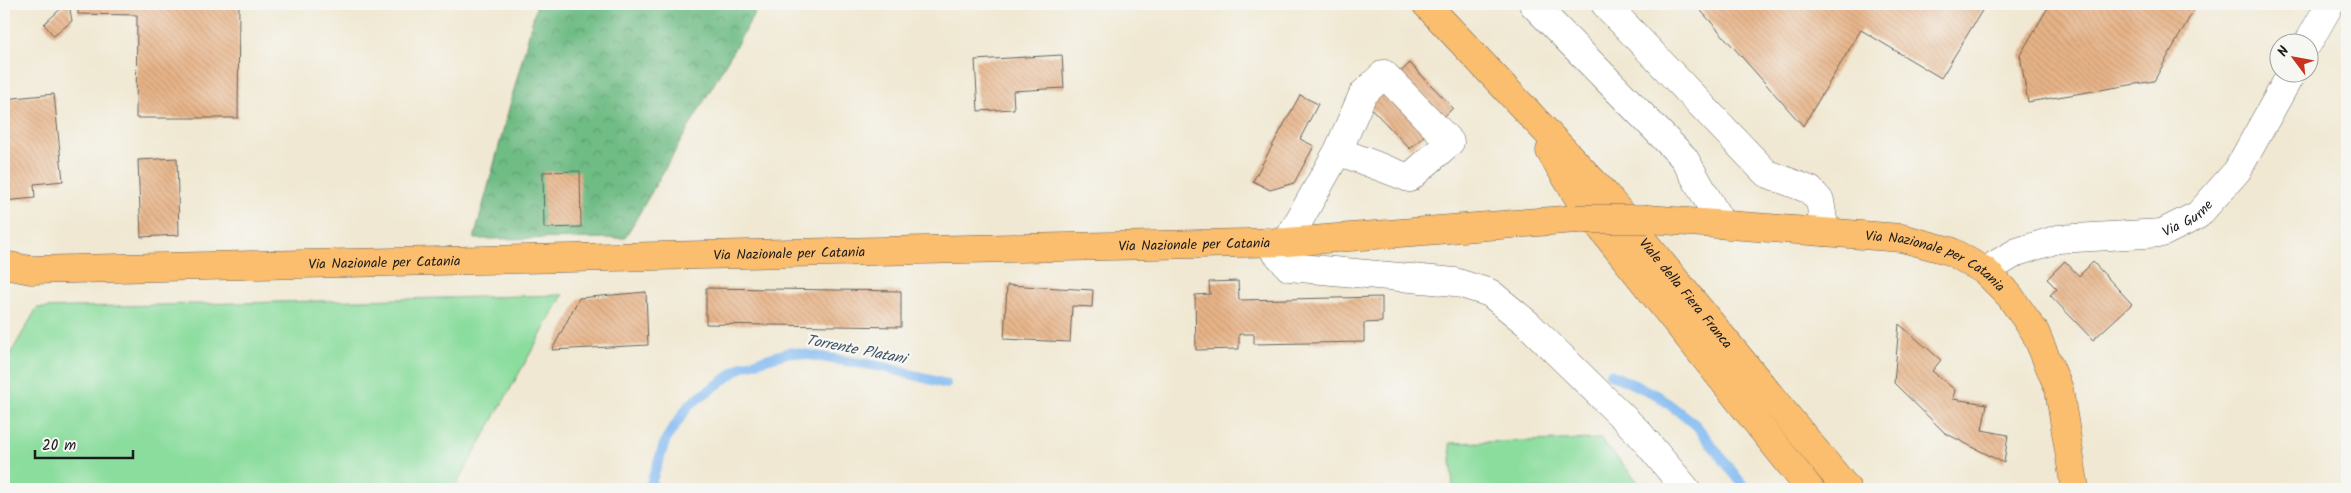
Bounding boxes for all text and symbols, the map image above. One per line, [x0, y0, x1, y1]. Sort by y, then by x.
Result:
north arrow [2268, 32, 2318, 82]
text: N [2272, 42, 2296, 61]
street label: Via Gurne [2159, 195, 2219, 243]
street label: Via Nazionale per Catania [1865, 225, 2010, 297]
street label: Via Nazionale per Catania [1118, 232, 1270, 258]
street label: Viale della Fiera Franca [1633, 233, 1738, 354]
street label: Via Nazionale per Catania [713, 241, 866, 267]
street label: Via Nazionale per Catania [308, 250, 461, 276]
water label: Torrente Platani [804, 329, 911, 372]
scale bar [35, 428, 132, 460]
text: 20 m [42, 434, 76, 458]

